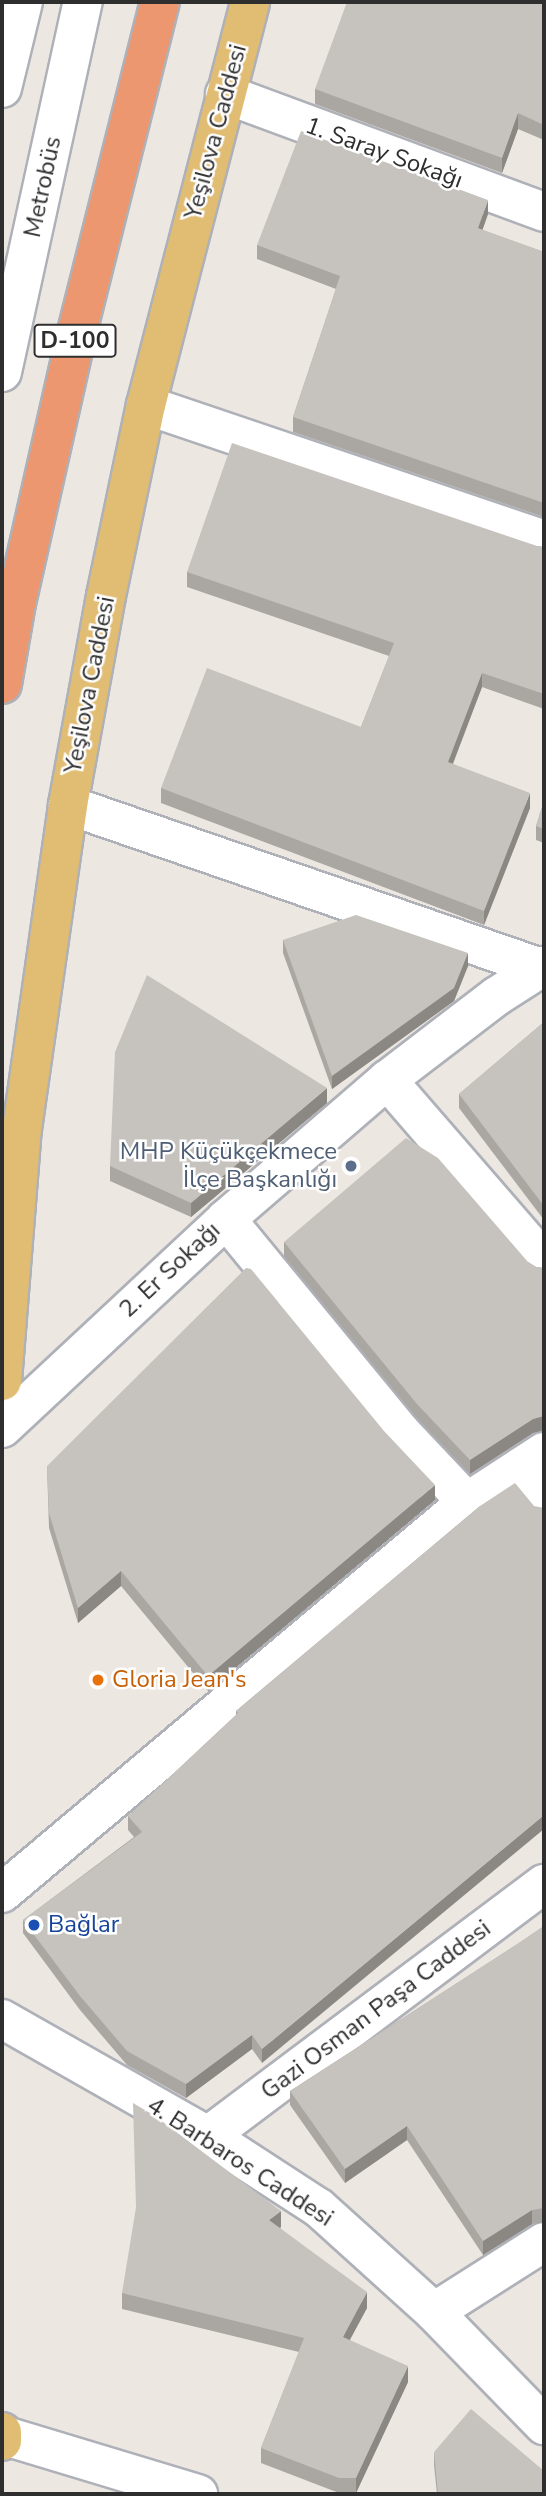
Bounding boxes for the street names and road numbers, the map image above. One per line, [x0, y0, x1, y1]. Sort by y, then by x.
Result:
street label: Yeşilova Caddesi [179, 41, 253, 223]
street label: 1. Saray Sokağı [301, 111, 467, 195]
street label: Metrobüs [18, 134, 68, 240]
road number: D-100 [33, 322, 117, 360]
street label: Yeşilova Caddesi [59, 594, 121, 776]
street label: 2. Er Sokağı [114, 1216, 226, 1324]
street label: Gazi Osman Paşa Caddesi [255, 1914, 497, 2106]
street label: 4. Barbaros Caddesi [142, 2091, 338, 2233]

